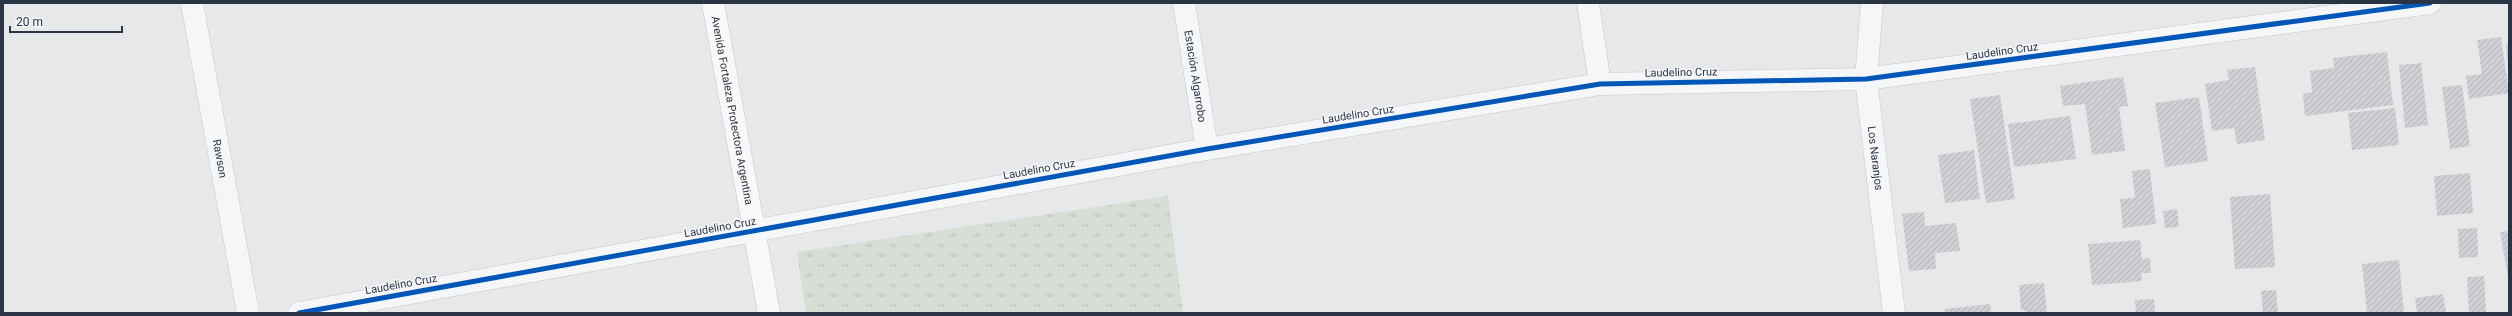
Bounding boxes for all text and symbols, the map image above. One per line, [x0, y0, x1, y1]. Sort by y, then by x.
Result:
scale bar [10, 8, 122, 34]
text: 20 m [16, 15, 43, 29]
street label: Avenida Fortaleza Protectora Argentina [708, 15, 755, 206]
street label: Estación Algarrobo [1181, 29, 1209, 123]
street label: Laudelino Cruz [1965, 40, 2040, 63]
street label: Laudelino Cruz [1644, 65, 1718, 80]
street label: Laudelino Cruz [1321, 102, 1396, 127]
street label: Los Naranjos [1865, 125, 1885, 191]
street label: Rawson [210, 138, 229, 179]
street label: Laudelino Cruz [1002, 157, 1077, 182]
street label: Laudelino Cruz [683, 215, 758, 240]
street label: Laudelino Cruz [364, 272, 439, 297]

